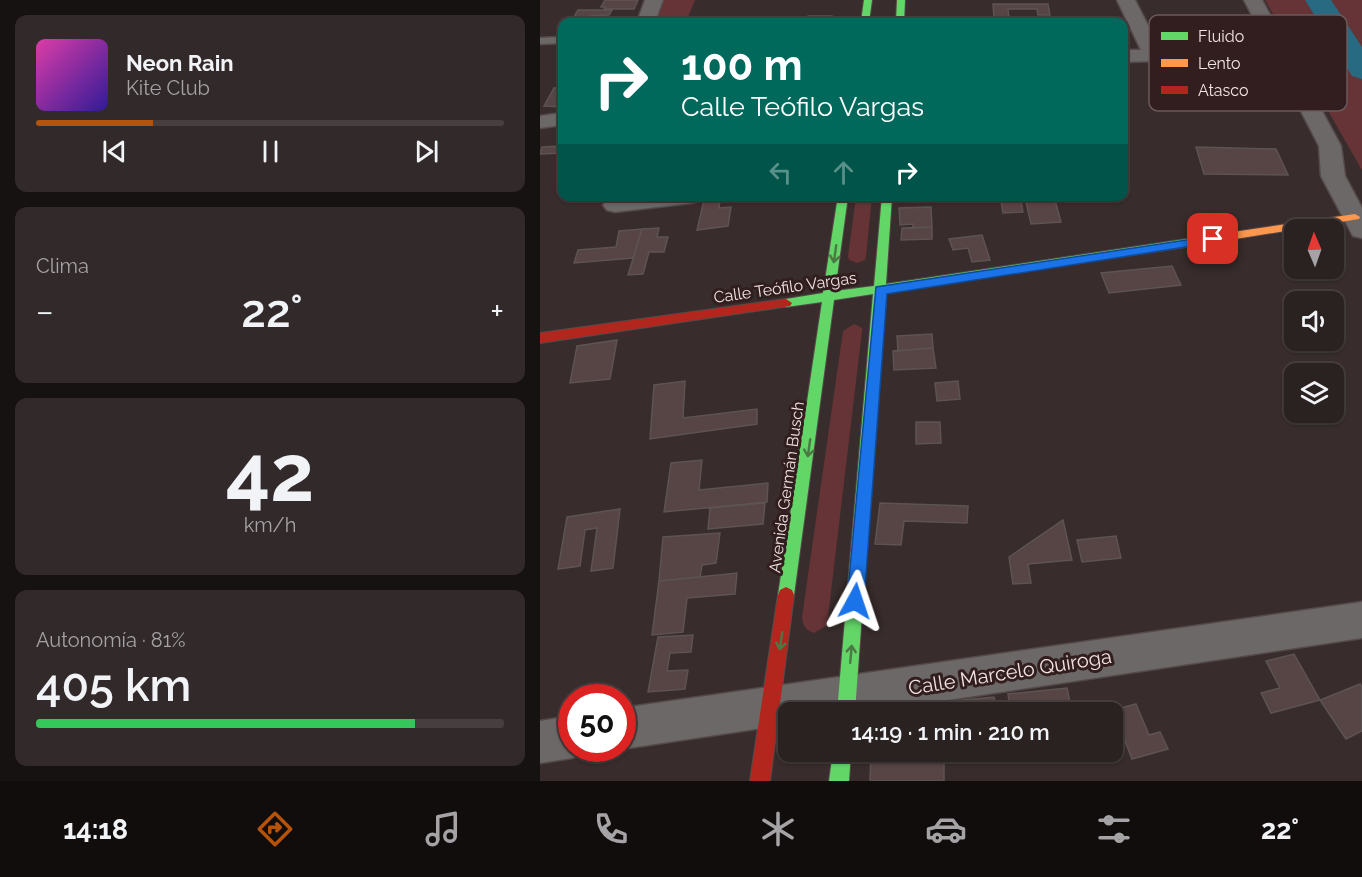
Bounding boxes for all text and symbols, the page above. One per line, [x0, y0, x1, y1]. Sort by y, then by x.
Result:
legend [1149, 15, 1347, 111]
text: Fluido [1198, 27, 1244, 46]
text: 100 m [681, 41, 803, 90]
icon: right [582, 42, 660, 120]
text: Neon Rain [126, 50, 234, 76]
text: Lento [1198, 54, 1241, 73]
text: Kite Club [126, 76, 210, 100]
text: Atasco [1198, 81, 1249, 100]
text: Calle Teófilo Vargas [681, 91, 924, 122]
icon: previous [98, 135, 131, 168]
icon: pause [254, 135, 287, 168]
icon: next [410, 135, 443, 168]
icon: left [764, 156, 797, 189]
icon: ahead [827, 156, 860, 189]
icon: right [890, 156, 923, 189]
pin [1187, 213, 1238, 264]
north arrow [1284, 219, 1344, 279]
map controls [1284, 219, 1344, 423]
icon: arrive [1196, 222, 1229, 255]
one-way arrow [830, 244, 841, 264]
text: Clima [36, 254, 89, 278]
street label: Calle Teófilo Vargas [712, 268, 858, 307]
text: 22° [241, 285, 303, 338]
button: sound [1284, 291, 1344, 351]
text: − [36, 292, 54, 331]
text: + [490, 292, 504, 331]
button: layers [1284, 363, 1344, 423]
street label: Avenida Germán Busch [765, 400, 808, 574]
text: 42 [226, 428, 314, 519]
one-way arrow [803, 437, 814, 457]
text: km/h [244, 513, 296, 537]
position arrow [823, 569, 887, 633]
text: Autonomía · 81% [36, 628, 185, 652]
one-way arrow [776, 630, 787, 650]
street label: Calle Marcelo Quiroga [907, 644, 1113, 700]
one-way arrow [846, 645, 857, 665]
text: 405 km [36, 659, 191, 712]
speed limit sign: 50 [558, 684, 636, 762]
text: 14:19 · 1 min · 210 m [851, 719, 1050, 745]
icon: directions [254, 808, 296, 850]
icon: music [422, 808, 464, 850]
icon: phone [590, 808, 632, 850]
icon: climate [757, 808, 799, 850]
icon: car [925, 808, 967, 850]
icon: filters [1093, 808, 1135, 850]
text: 14:18 [63, 814, 128, 845]
text: 22° [1261, 814, 1299, 845]

